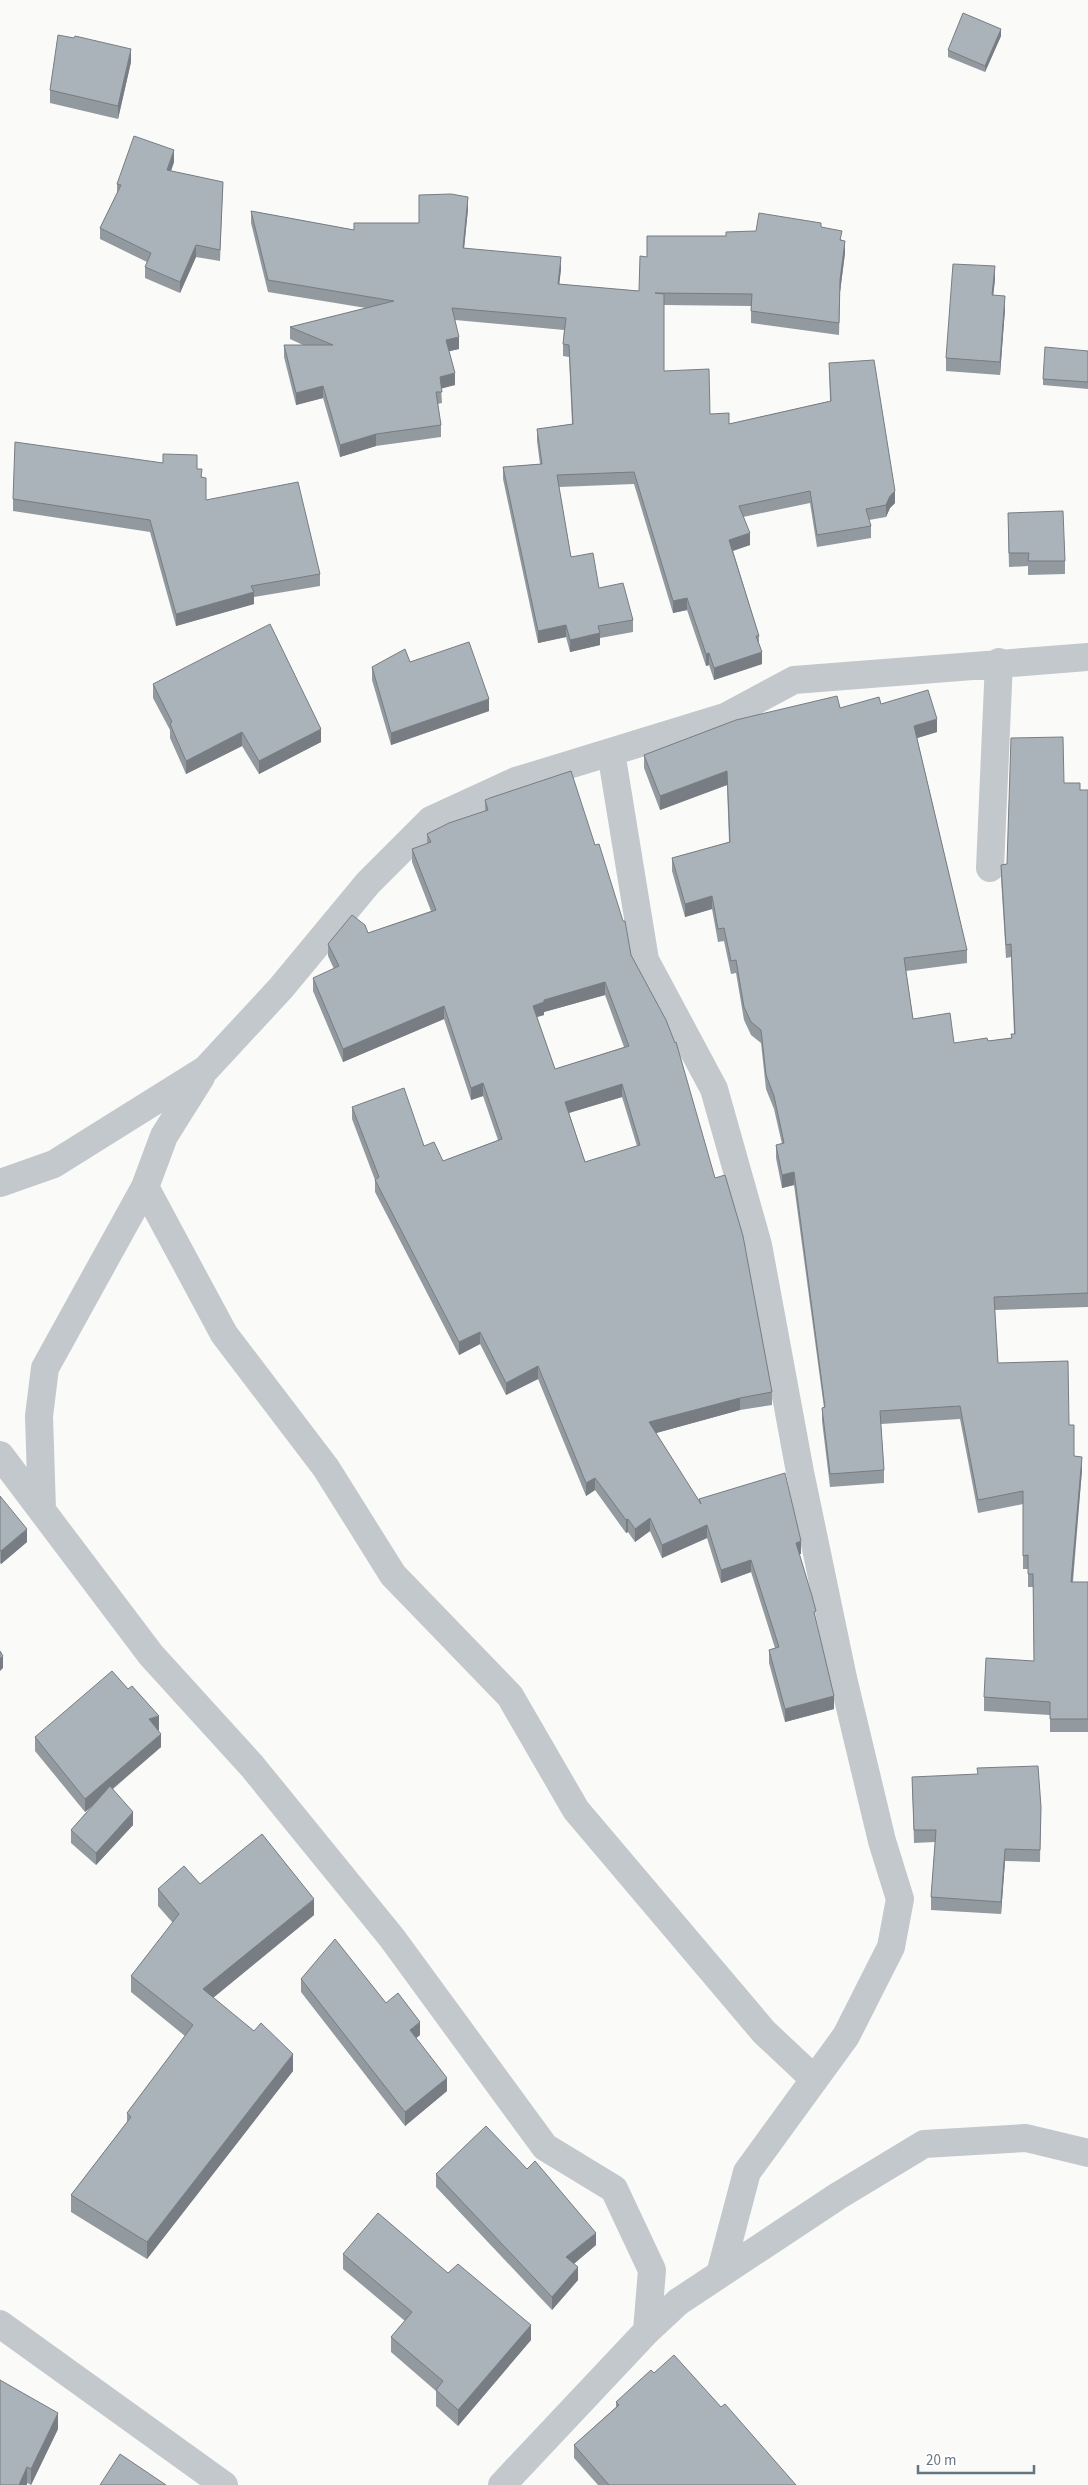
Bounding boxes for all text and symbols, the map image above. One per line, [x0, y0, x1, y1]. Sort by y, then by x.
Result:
scale bar [918, 2442, 1034, 2474]
text: 20 m [926, 2450, 956, 2471]

